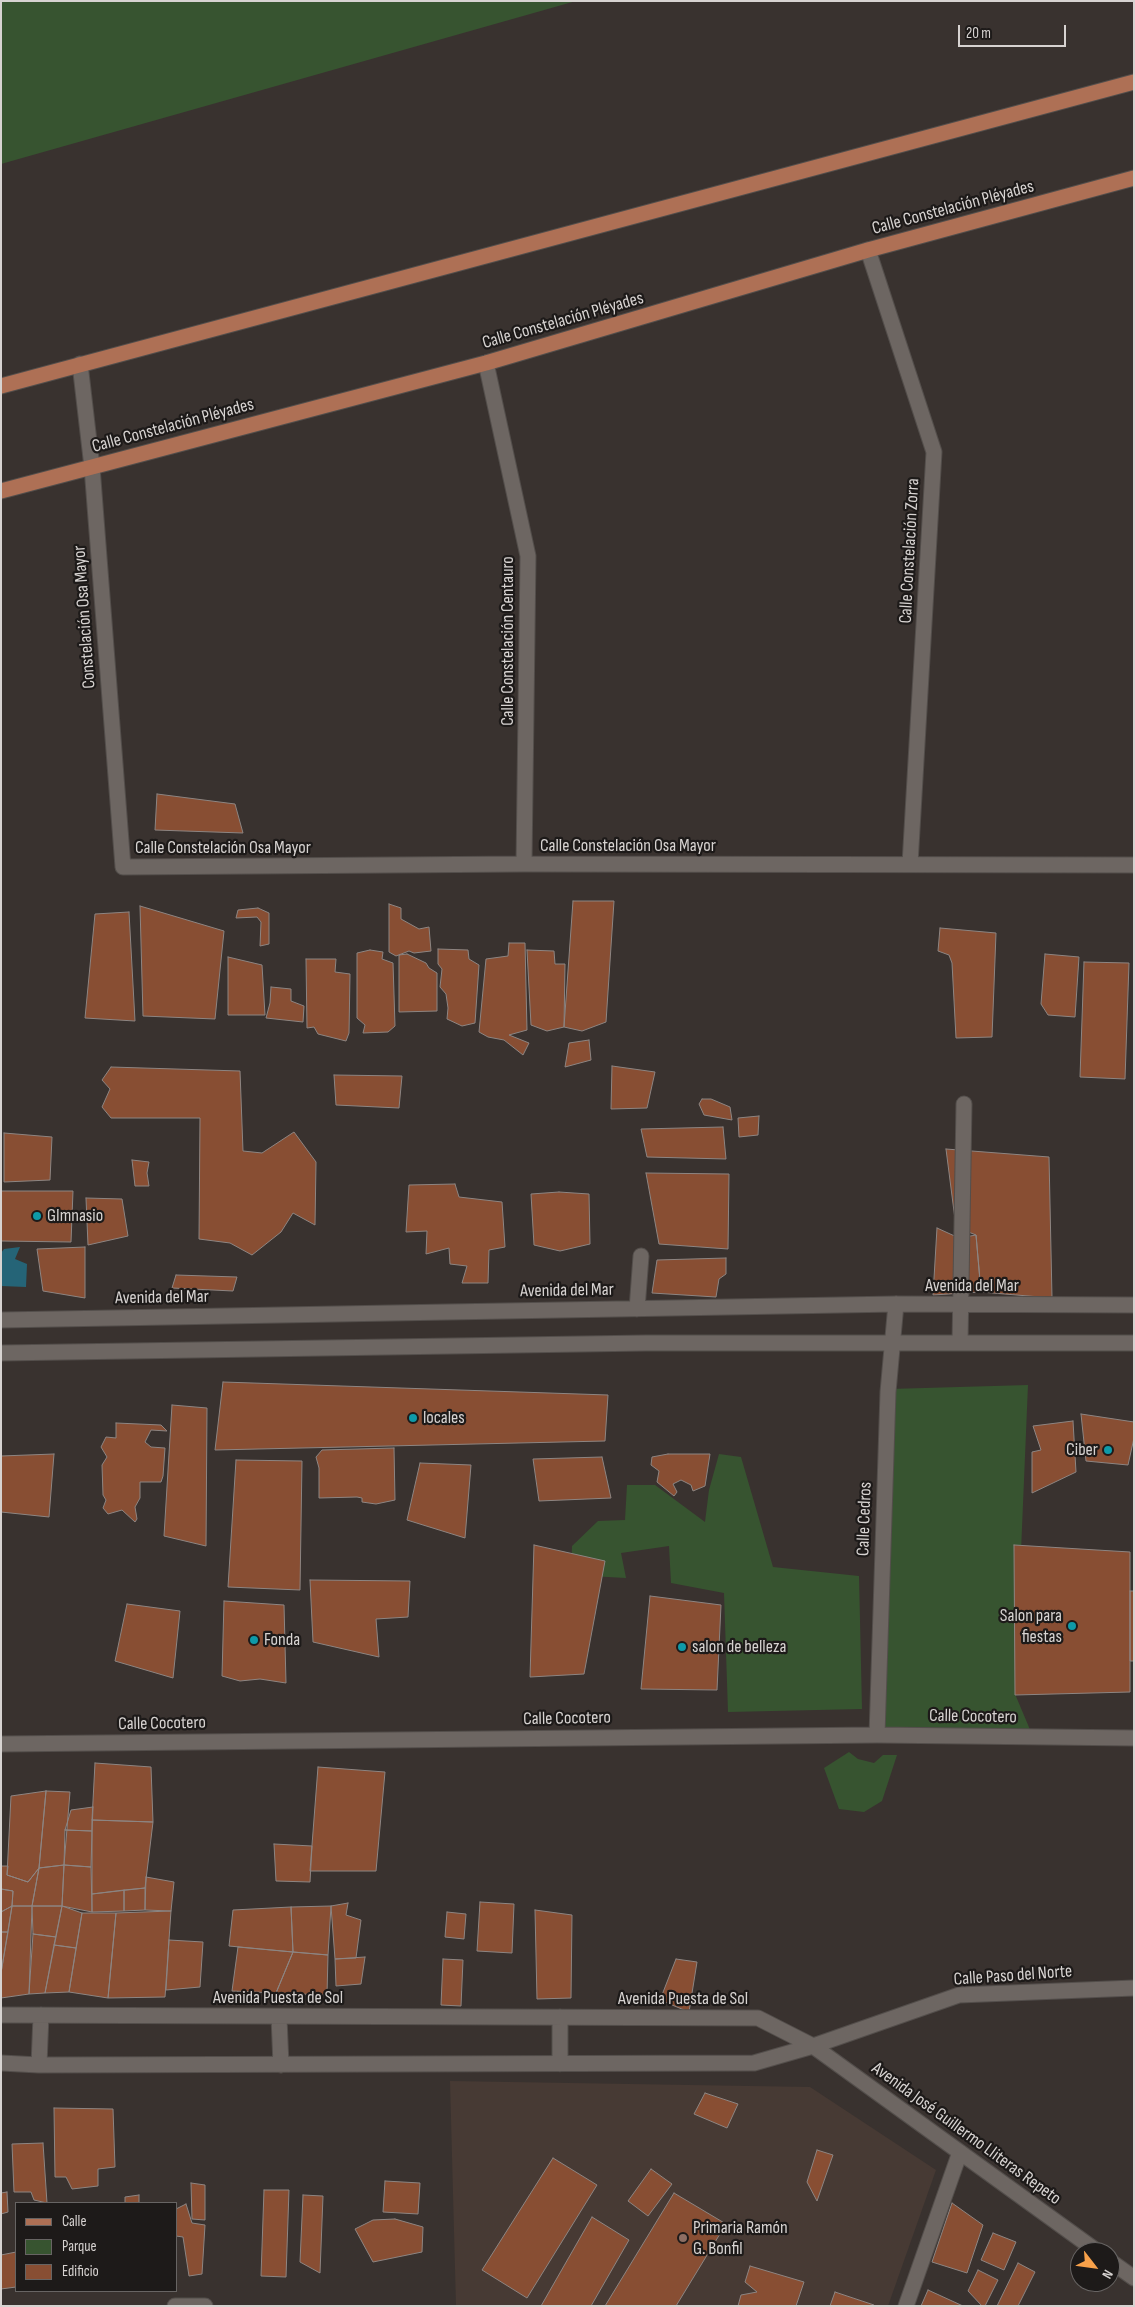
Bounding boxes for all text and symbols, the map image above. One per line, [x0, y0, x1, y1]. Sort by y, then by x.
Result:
scale bar [960, 15, 1068, 47]
text: 20 m [966, 24, 991, 43]
street label: Calle Constelación Pléyades [870, 176, 1036, 240]
street label: Calle Constelación Pléyades [480, 288, 646, 354]
street label: Calle Constelación Pléyades [90, 394, 256, 458]
street label: Calle Constelación Zorra [895, 478, 925, 624]
street label: Constelación Osa Mayor [69, 545, 101, 689]
street label: Calle Constelación Centauro [497, 556, 519, 726]
street label: Calle Constelación Osa Mayor [540, 835, 716, 857]
street label: Calle Constelación Osa Mayor [135, 837, 311, 859]
place label: GImnasio [47, 1205, 103, 1227]
marker: GImnasio [31, 1210, 43, 1222]
street label: Avenida del Mar [925, 1275, 1019, 1297]
street label: Avenida del Mar [520, 1279, 614, 1303]
street label: Avenida del Mar [115, 1286, 209, 1310]
place label: locales [423, 1407, 465, 1429]
marker: locales [407, 1412, 419, 1424]
place label: Ciber [1066, 1439, 1098, 1461]
marker: Ciber [1102, 1444, 1114, 1456]
street label: Calle Cedros [853, 1482, 877, 1556]
place label: Salon para fiestas [1000, 1605, 1062, 1648]
marker: Salon para fiestas [1066, 1620, 1078, 1632]
place label: Fonda [264, 1629, 300, 1651]
marker: Fonda [248, 1634, 260, 1646]
place label: salon de belleza [692, 1636, 786, 1658]
marker: salon de belleza [676, 1641, 688, 1653]
street label: Calle Cocotero [929, 1705, 1017, 1729]
street label: Calle Cocotero [523, 1707, 611, 1731]
street label: Calle Cocotero [118, 1712, 206, 1736]
street label: Calle Paso del Norte [953, 1961, 1073, 1991]
street label: Avenida Puesta de Sol [213, 1987, 343, 2009]
street label: Avenida Puesta de Sol [618, 1988, 748, 2010]
street label: Avenida José Guillermo Lliteras Repeto [867, 2058, 1065, 2210]
legend [15, 2202, 178, 2292]
text: Calle [62, 2212, 86, 2231]
place label: Primaria Ramón G. Bonfil [693, 2217, 788, 2260]
marker: Primaria Ramón G. Bonfil [677, 2232, 689, 2244]
text: Parque [62, 2237, 97, 2256]
north arrow [1070, 2242, 1120, 2292]
text: Edificio [62, 2262, 99, 2281]
text: N [1098, 2267, 1117, 2282]

